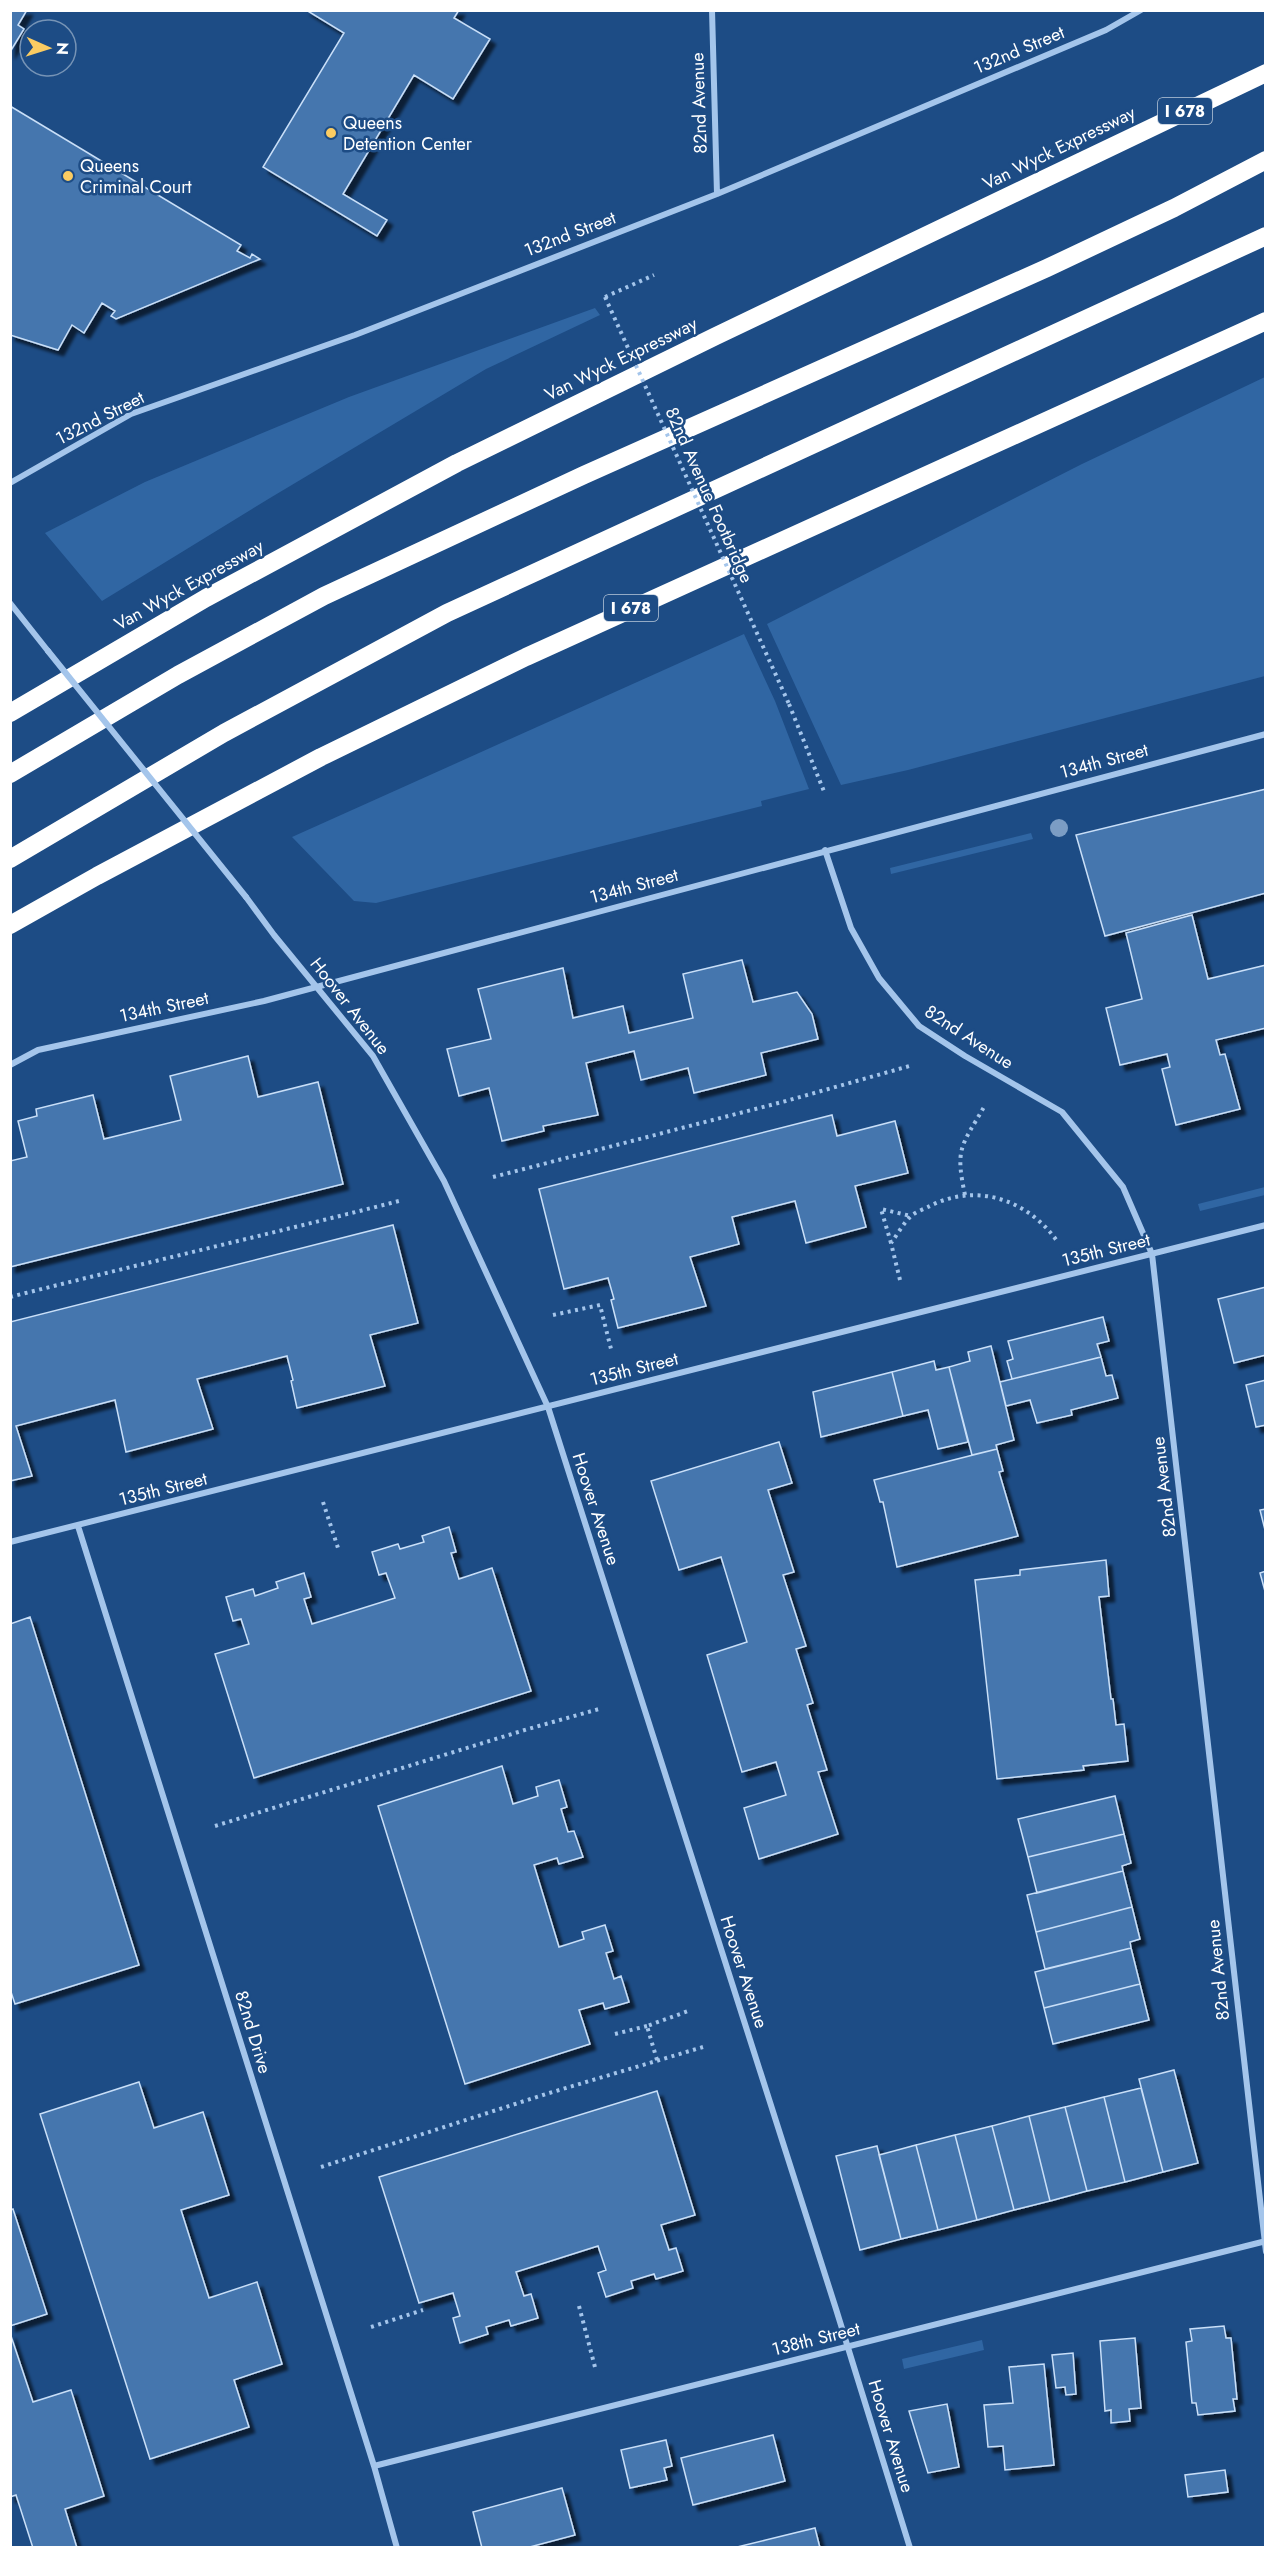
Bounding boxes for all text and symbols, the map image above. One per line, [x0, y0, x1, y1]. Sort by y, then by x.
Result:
north arrow [18, 18, 78, 78]
street label: 132nd Street [970, 19, 1069, 81]
text: N [51, 42, 74, 56]
street label: 82nd Avenue [684, 52, 714, 154]
road number: I 678 [1158, 98, 1212, 124]
street label: Van Wyck Expressway [978, 100, 1140, 196]
place label: Queens Detention Center [343, 110, 473, 157]
marker: Queens Detention Center [324, 126, 338, 140]
place label: Queens Criminal Court [80, 153, 192, 200]
marker: Queens Criminal Court [61, 169, 75, 183]
street label: 132nd Street [520, 204, 620, 263]
street label: Van Wyck Expressway [540, 311, 702, 407]
street label: 132nd Street [51, 384, 149, 451]
street label: 82nd Avenue Footbridge [658, 403, 760, 587]
street label: Van Wyck Expressway [110, 533, 268, 637]
road number: I 678 [604, 595, 658, 621]
street label: 134th Street [1057, 737, 1152, 785]
street label: 134th Street [587, 862, 682, 910]
street label: Hoover Avenue [304, 952, 396, 1060]
street label: 134th Street [117, 985, 212, 1029]
street label: 82nd Avenue [919, 999, 1019, 1075]
street label: 135th Street [1059, 1226, 1154, 1274]
street label: 135th Street [587, 1345, 682, 1393]
street label: 82nd Avenue [1145, 1435, 1183, 1539]
street label: Hoover Avenue [566, 1449, 626, 1569]
street label: 135th Street [116, 1465, 211, 1513]
street label: Hoover Avenue [714, 1912, 774, 2032]
street label: 82nd Avenue [1200, 1918, 1236, 2022]
street label: 82nd Drive [228, 1987, 278, 2077]
street label: 138th Street [769, 2315, 863, 2362]
street label: Hoover Avenue [861, 2376, 921, 2496]

